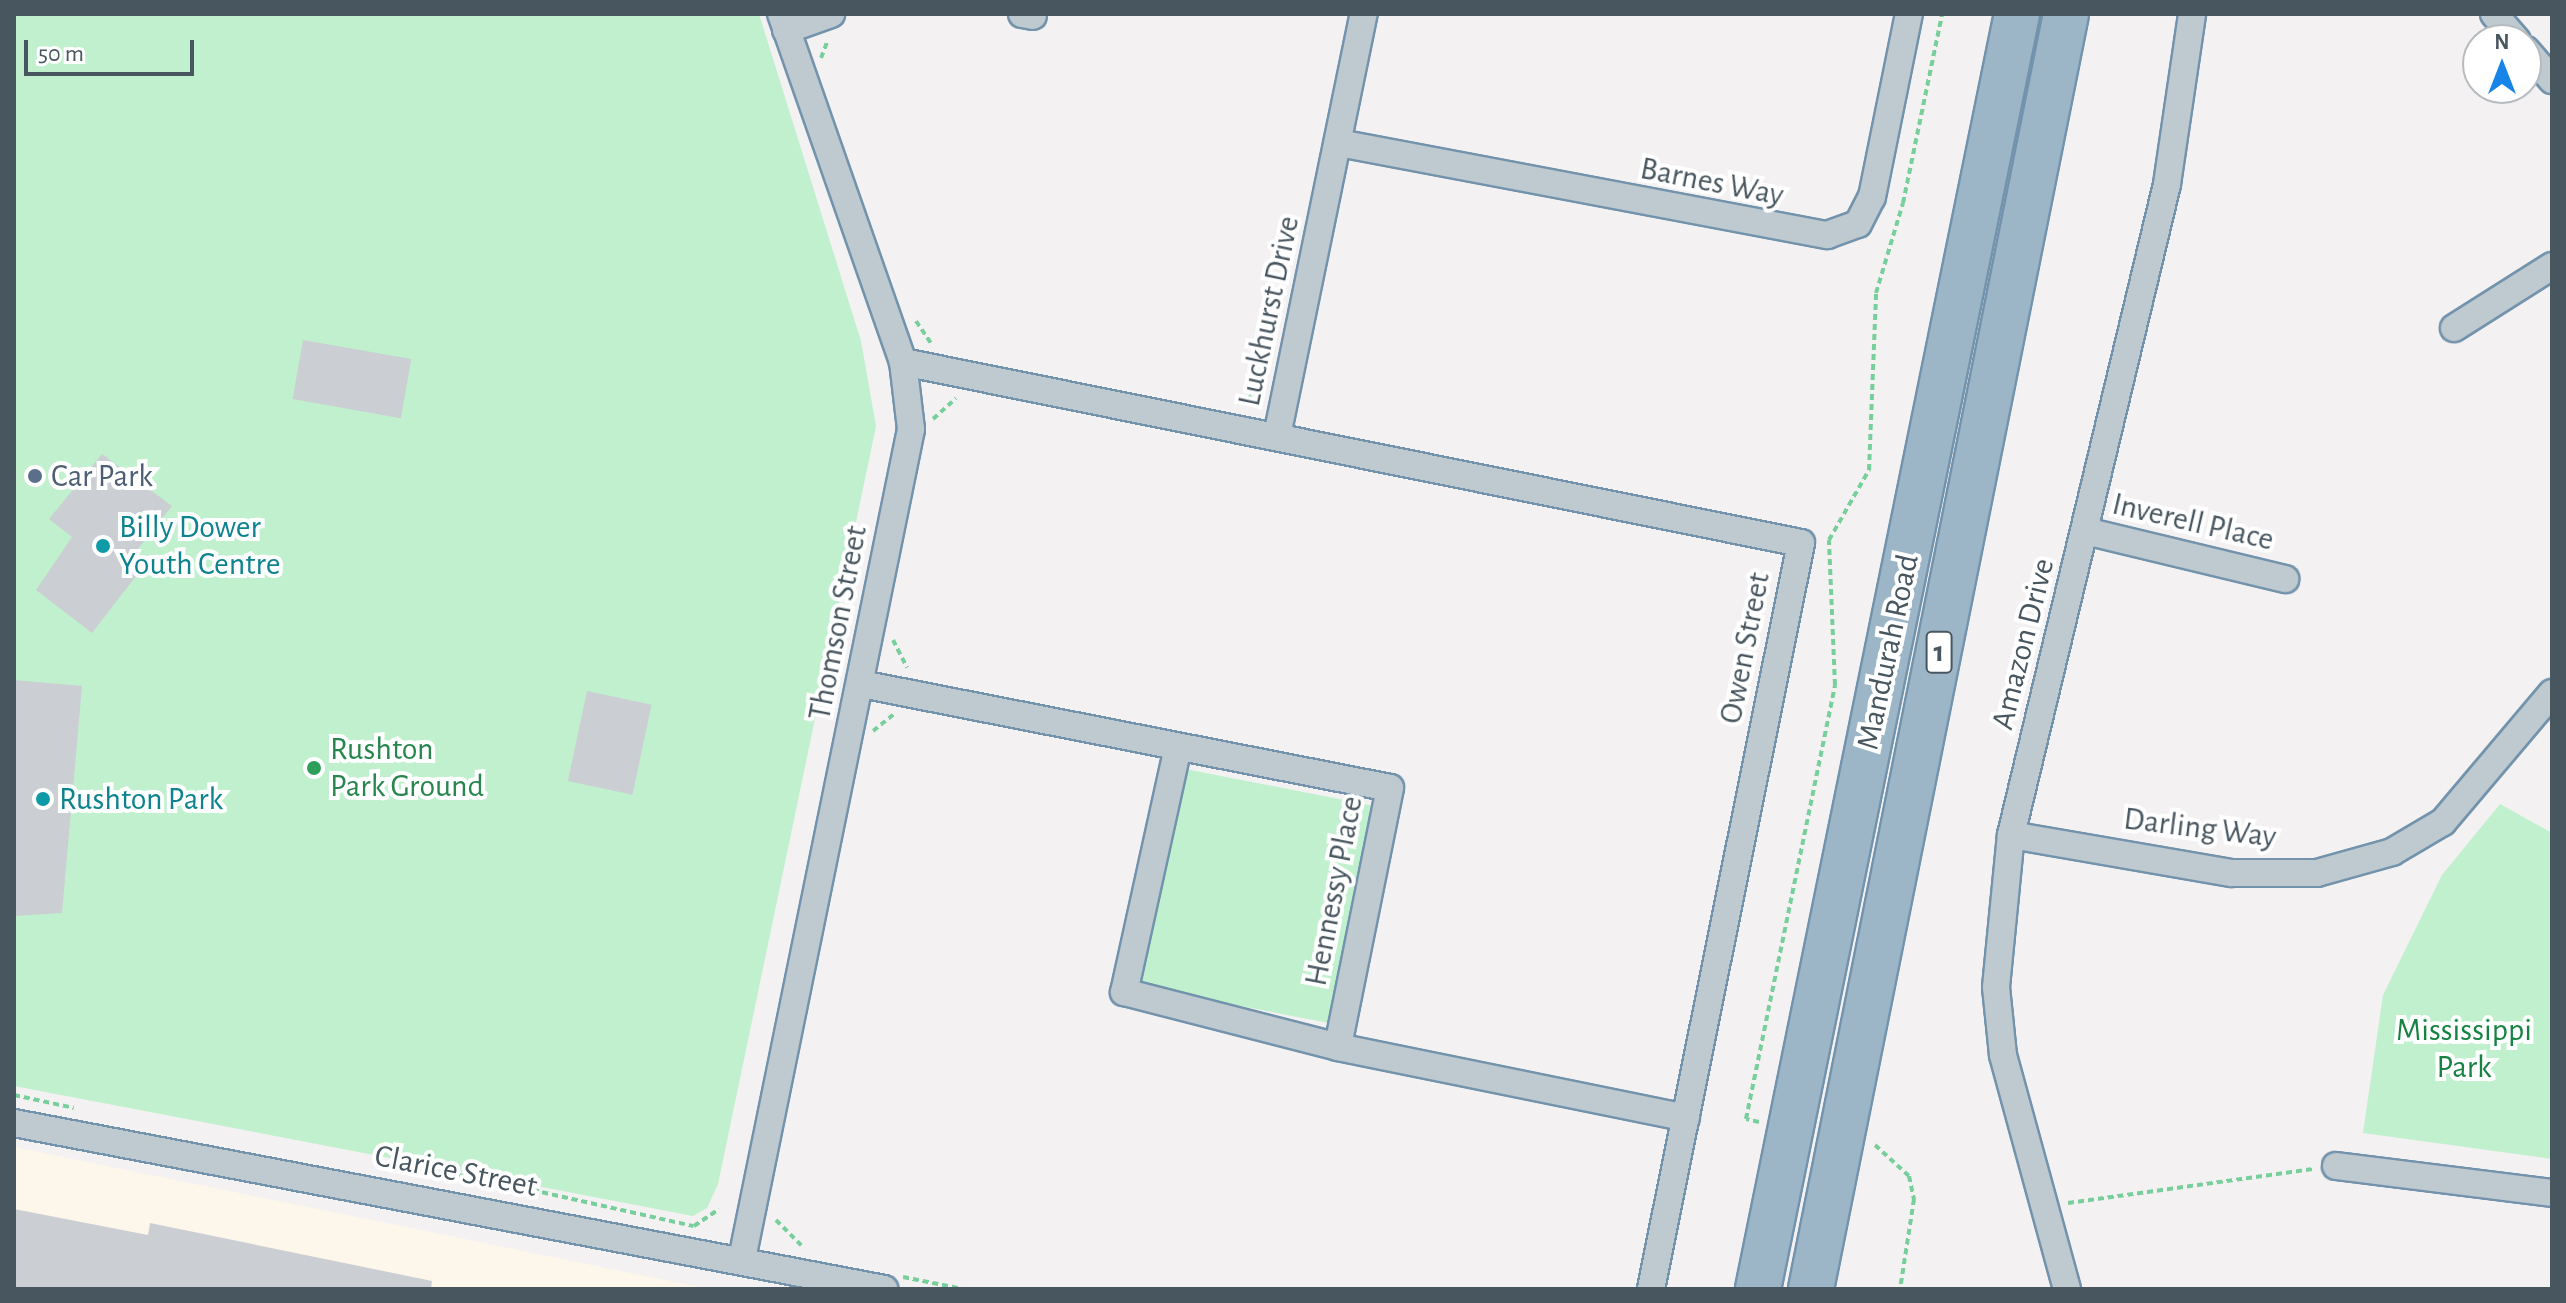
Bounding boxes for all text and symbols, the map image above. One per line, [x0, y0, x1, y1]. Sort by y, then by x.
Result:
scale bar [28, 24, 198, 74]
north arrow [2462, 24, 2542, 104]
text: N [2494, 31, 2510, 53]
text: 50 m [38, 42, 84, 66]
street label: Barnes Way [1637, 149, 1787, 215]
street label: Luckhurst Drive [1230, 212, 1308, 410]
place label: Car Park [51, 457, 153, 495]
marker: Car Park [26, 467, 44, 485]
street label: Inverell Place [2109, 485, 2277, 559]
place label: Billy Dower Youth Centre [119, 509, 281, 584]
street label: Thomson Street [800, 522, 876, 724]
marker: Billy Dower Youth Centre [94, 537, 112, 555]
street label: Mandurah Road [1849, 551, 1927, 753]
street label: Amazon Drive [1983, 554, 2063, 734]
street label: Owen Street [1712, 569, 1778, 727]
road number: 1 [1925, 626, 1953, 678]
place label: Rushton Park Ground [330, 731, 484, 806]
marker: Rushton Park Ground [305, 759, 323, 777]
place label: Rushton Park [59, 780, 223, 818]
marker: Rushton Park [34, 790, 52, 808]
street label: Hennessy Place [1297, 793, 1371, 989]
street label: Darling Way [2122, 800, 2278, 856]
park label: Mississippi Park [2396, 1012, 2532, 1087]
street label: Clarice Street [371, 1136, 541, 1206]

